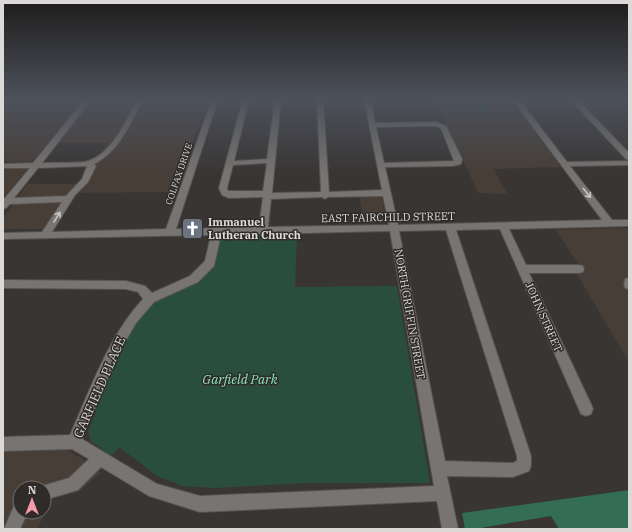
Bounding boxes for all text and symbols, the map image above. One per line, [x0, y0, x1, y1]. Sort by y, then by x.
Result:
street label: COLFAX DRIVE [163, 141, 194, 206]
one-way arrow [583, 188, 592, 199]
street label: EAST FAIRCHILD STREET [321, 209, 455, 225]
one-way arrow [53, 211, 61, 223]
church icon: Immanuel Lutheran Church [180, 215, 206, 241]
place label: Immanuel Lutheran Church [208, 215, 301, 242]
street label: NORTH GRIFFIN STREET [392, 248, 428, 380]
street label: JOHN STREET [522, 280, 566, 354]
street label: GARFIELD PLACE [69, 334, 129, 441]
park label: Garfield Park [202, 371, 278, 388]
north arrow [12, 480, 52, 520]
text: N [28, 483, 37, 497]

